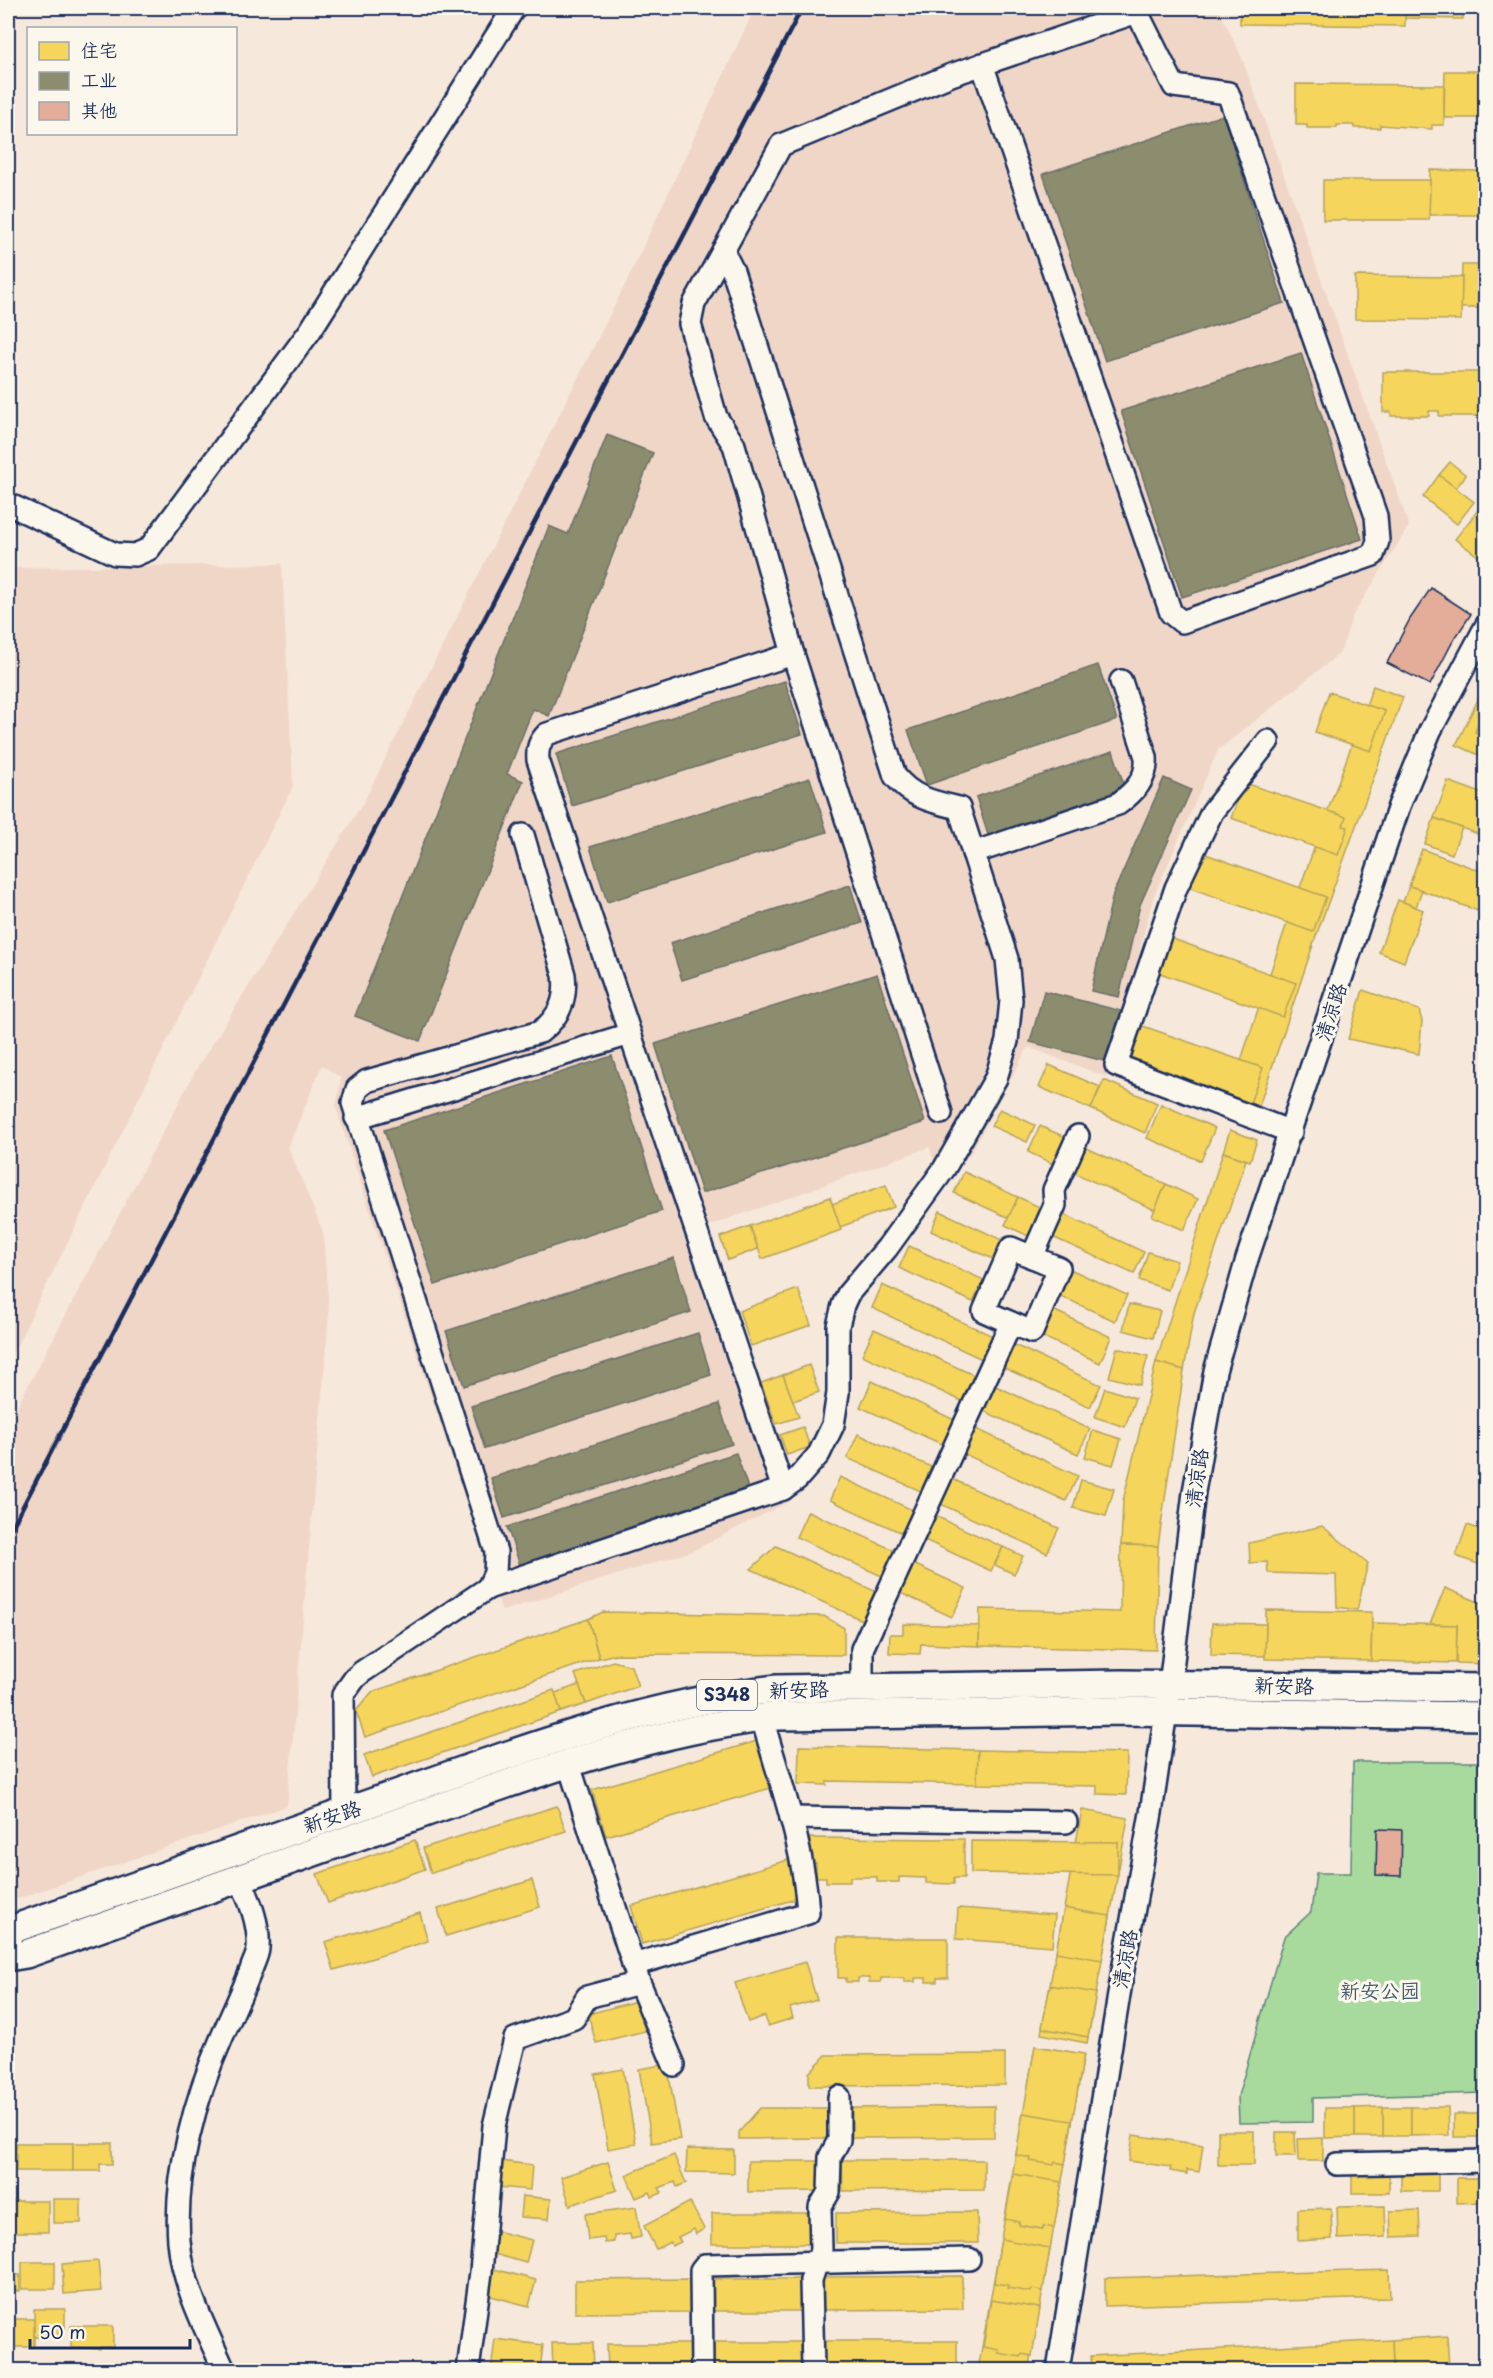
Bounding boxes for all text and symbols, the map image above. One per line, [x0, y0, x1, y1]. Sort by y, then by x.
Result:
legend [27, 27, 237, 135]
text: 住宅 [81, 36, 117, 63]
text: 工业 [81, 66, 117, 93]
text: 其他 [81, 96, 117, 123]
street label: 清凉路 [1307, 978, 1354, 1045]
street label: 清凉路 [1177, 1445, 1215, 1510]
street label: 新安路 [1254, 1669, 1315, 1701]
street label: 新安路 [768, 1673, 830, 1705]
road number: S348 [697, 1680, 757, 1710]
street label: 新安路 [298, 1792, 366, 1840]
street label: 清凉路 [1104, 1926, 1144, 1991]
park label: 新安公园 [1340, 1975, 1420, 2005]
scale bar [30, 2312, 190, 2350]
text: 50 m [39, 2318, 86, 2345]

